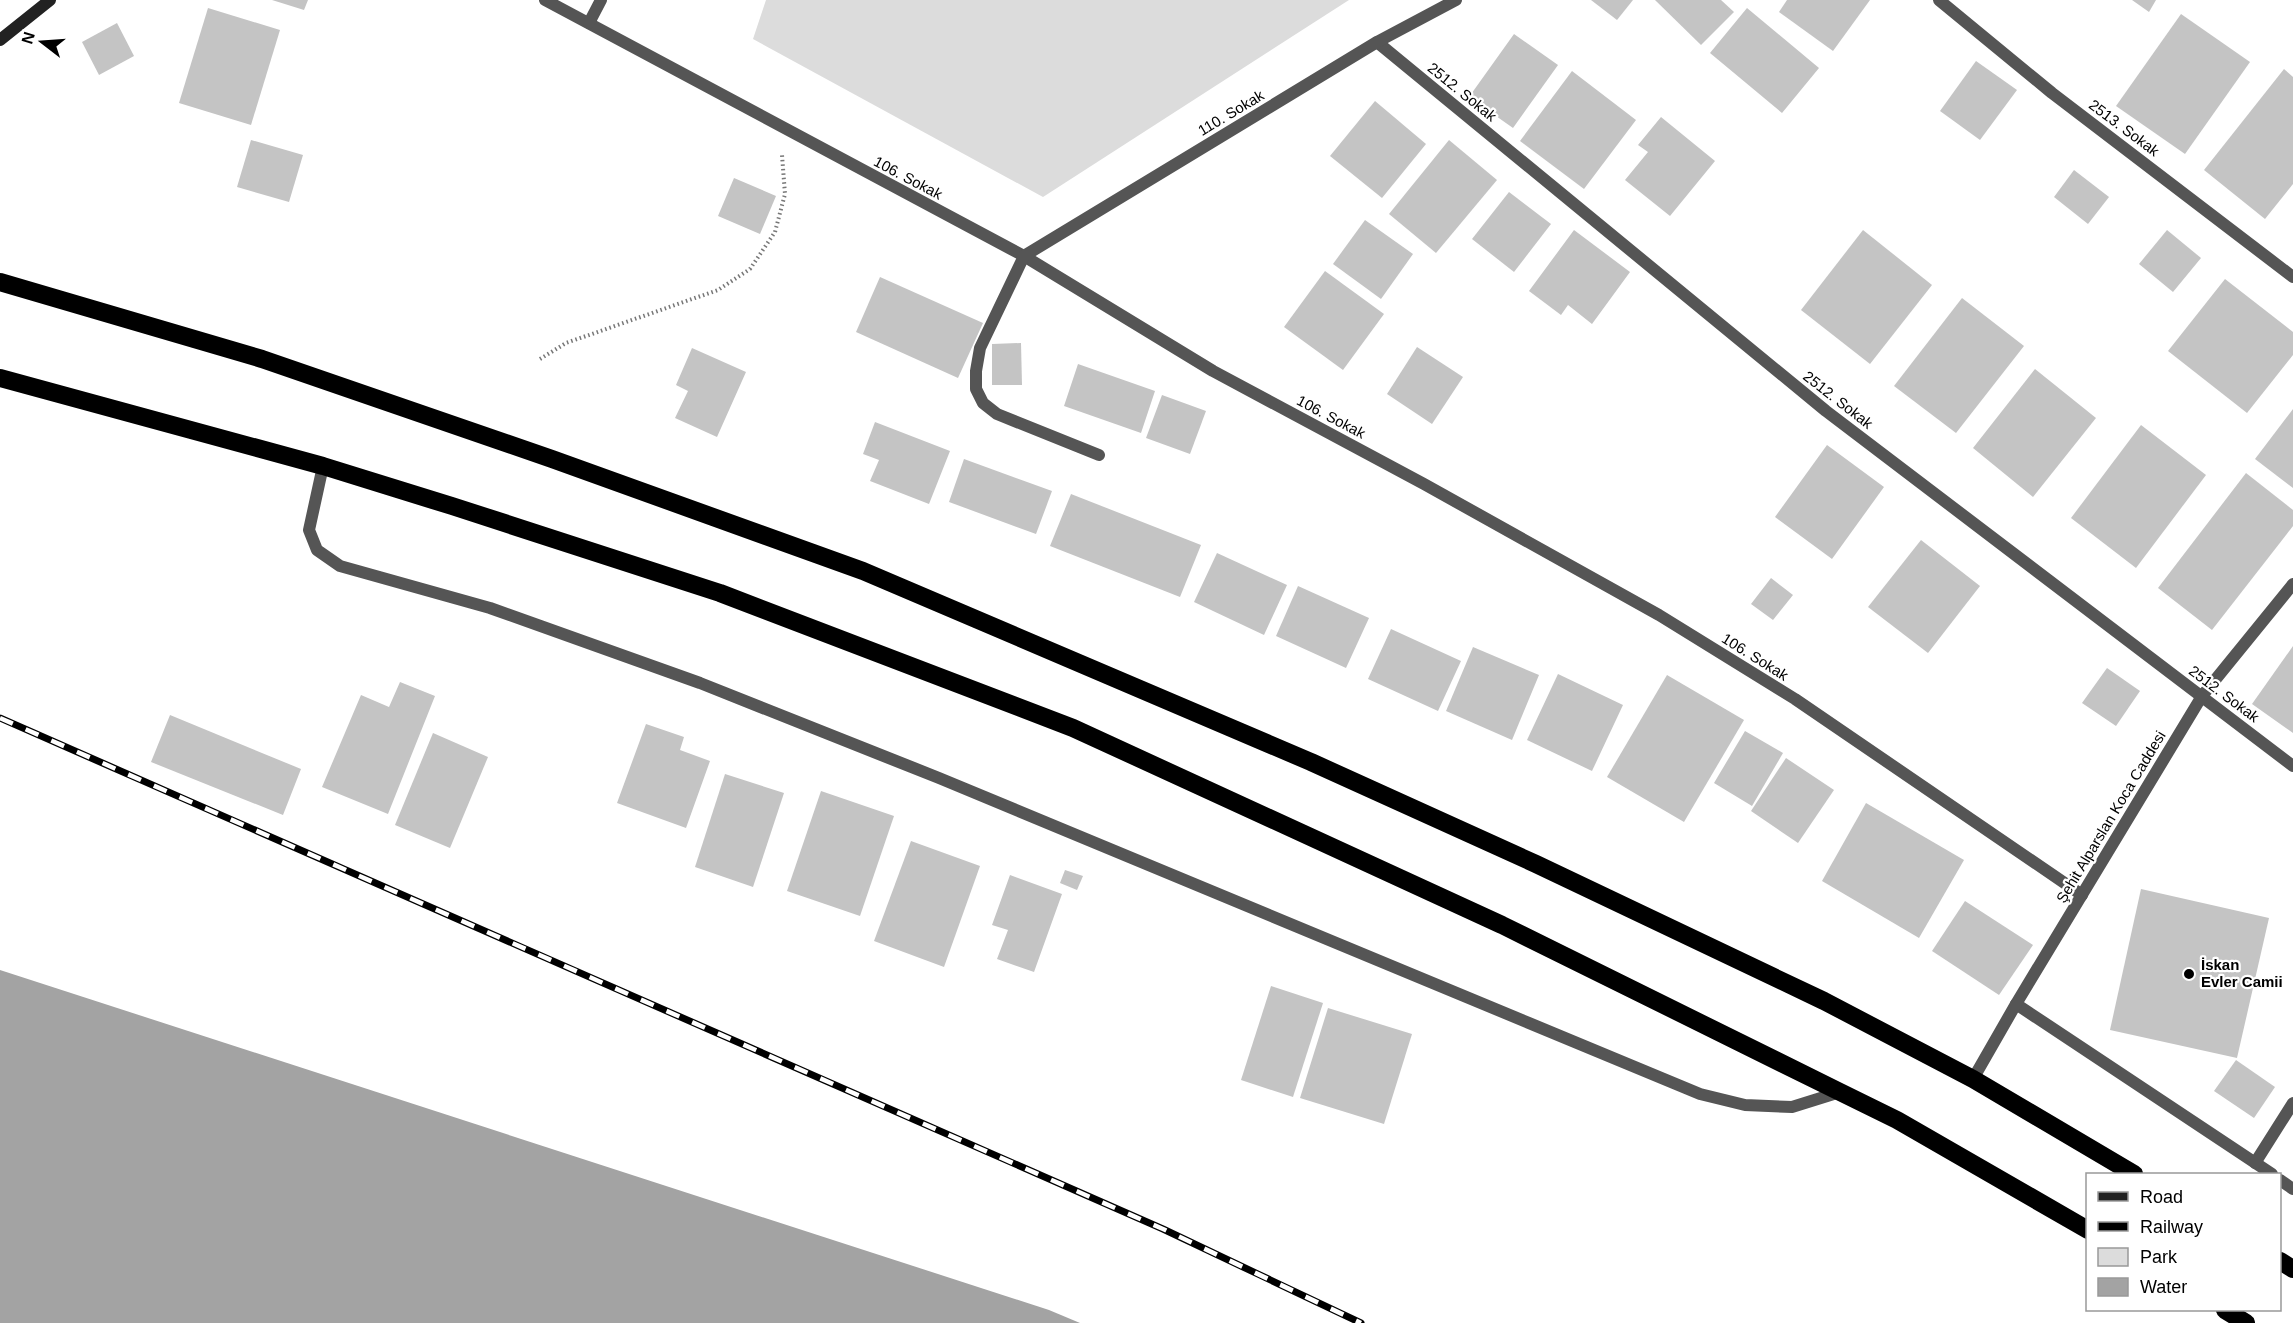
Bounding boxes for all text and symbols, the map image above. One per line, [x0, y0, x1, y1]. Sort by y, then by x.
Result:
north arrow [12, 12, 72, 72]
text: N [18, 30, 38, 46]
street label: 2512. Sokak [1425, 59, 1500, 125]
street label: 110. Sokak [1195, 86, 1267, 139]
street label: 2513. Sokak [2086, 96, 2163, 160]
street label: 106. Sokak [871, 152, 946, 203]
street label: 2512. Sokak [1800, 367, 1877, 432]
street label: 106. Sokak [1294, 391, 1369, 442]
street label: 106. Sokak [1719, 629, 1792, 684]
street label: 2512. Sokak [2186, 662, 2263, 726]
street label: Şehit Alparslan Koca Caddesi [2052, 728, 2169, 906]
place label: İskan Evler Camii [2201, 956, 2283, 990]
marker: İskan Evler Camii [2182, 967, 2196, 981]
legend [2086, 1173, 2281, 1311]
text: Road [2140, 1187, 2183, 1207]
text: Railway [2140, 1217, 2203, 1237]
text: Park [2140, 1247, 2178, 1267]
text: Water [2140, 1277, 2187, 1297]

